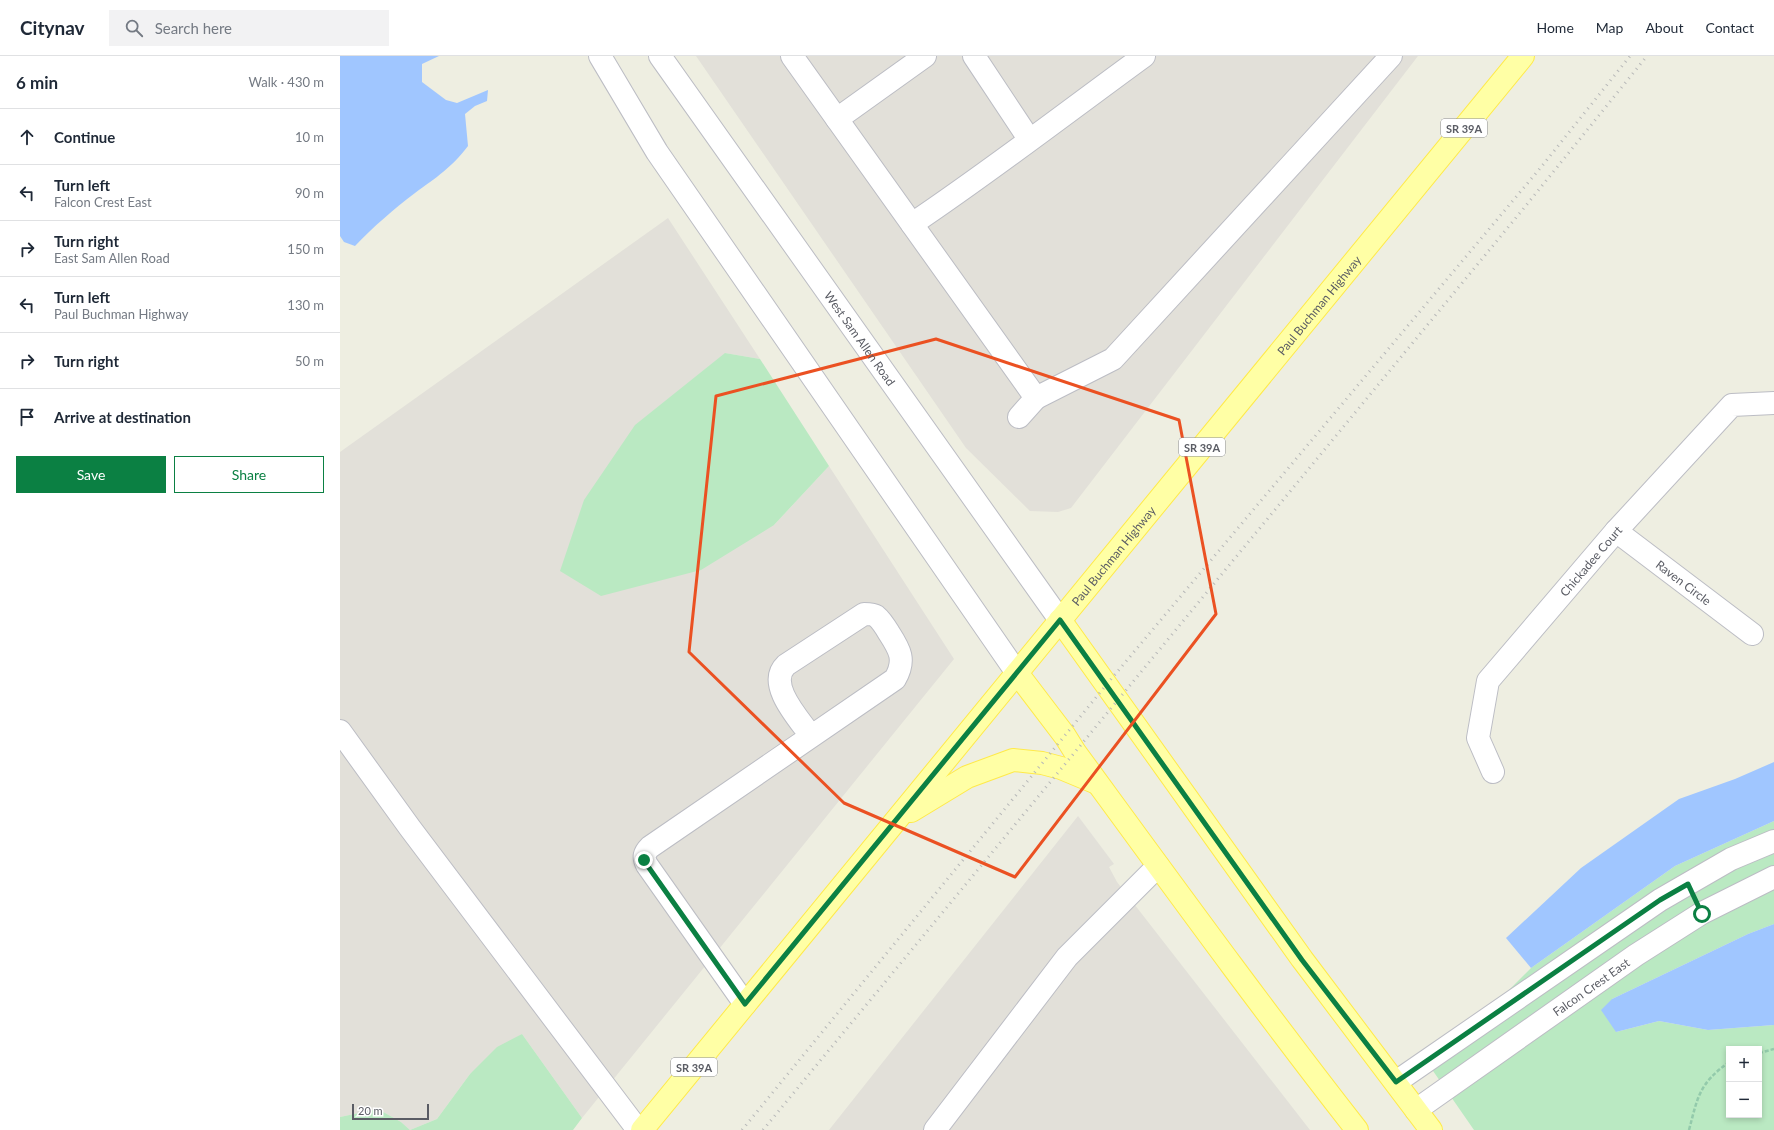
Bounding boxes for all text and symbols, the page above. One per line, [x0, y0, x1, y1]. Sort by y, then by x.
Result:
search box [109, 10, 389, 46]
text: Citynav [20, 16, 85, 39]
icon: search [123, 17, 145, 39]
text: Search here [155, 19, 232, 37]
text: Home [1536, 19, 1574, 36]
text: Map [1596, 19, 1623, 36]
text: About [1645, 19, 1683, 36]
text: Contact [1705, 19, 1754, 36]
text: 6 min [16, 72, 58, 93]
text: Walk · 430 m [248, 74, 324, 90]
road number: SR 39A [1441, 119, 1487, 137]
icon: ahead [16, 126, 38, 148]
text: Continue [54, 128, 115, 146]
text: 10 m [295, 129, 324, 145]
text: Turn left [54, 176, 110, 194]
icon: left [16, 182, 38, 204]
text: 90 m [295, 185, 324, 201]
text: Falcon Crest East [54, 194, 152, 210]
text: Turn right [54, 232, 119, 250]
icon: right [16, 238, 38, 260]
text: 150 m [287, 241, 324, 257]
text: East Sam Allen Road [54, 250, 170, 266]
street label: Paul Buchman Highway [1274, 252, 1364, 358]
text: Turn left [54, 288, 110, 306]
street label: West Sam Allen Road [822, 288, 899, 388]
icon: left [16, 294, 38, 316]
text: 130 m [287, 297, 324, 313]
text: Paul Buchman Highway [54, 306, 189, 322]
icon: right [16, 350, 38, 372]
text: Turn right [54, 352, 119, 370]
text: 50 m [295, 353, 324, 369]
icon: arrive [16, 406, 38, 428]
text: Arrive at destination [54, 408, 191, 426]
road number: SR 39A [1179, 438, 1225, 456]
button: Save [16, 456, 166, 493]
button: Share [174, 456, 324, 493]
street label: Paul Buchman Highway [1068, 502, 1159, 608]
street label: Chickadee Court [1556, 522, 1625, 599]
street label: Raven Circle [1653, 557, 1714, 608]
route end [635, 851, 653, 869]
route start [1693, 905, 1711, 923]
street label: Falcon Crest East [1550, 954, 1633, 1019]
map controls [1726, 1046, 1762, 1118]
button: + [1726, 1046, 1762, 1082]
road number: SR 39A [671, 1058, 717, 1076]
button: − [1726, 1082, 1762, 1118]
scale bar [352, 1102, 429, 1121]
text: 20 m [358, 1104, 383, 1117]

